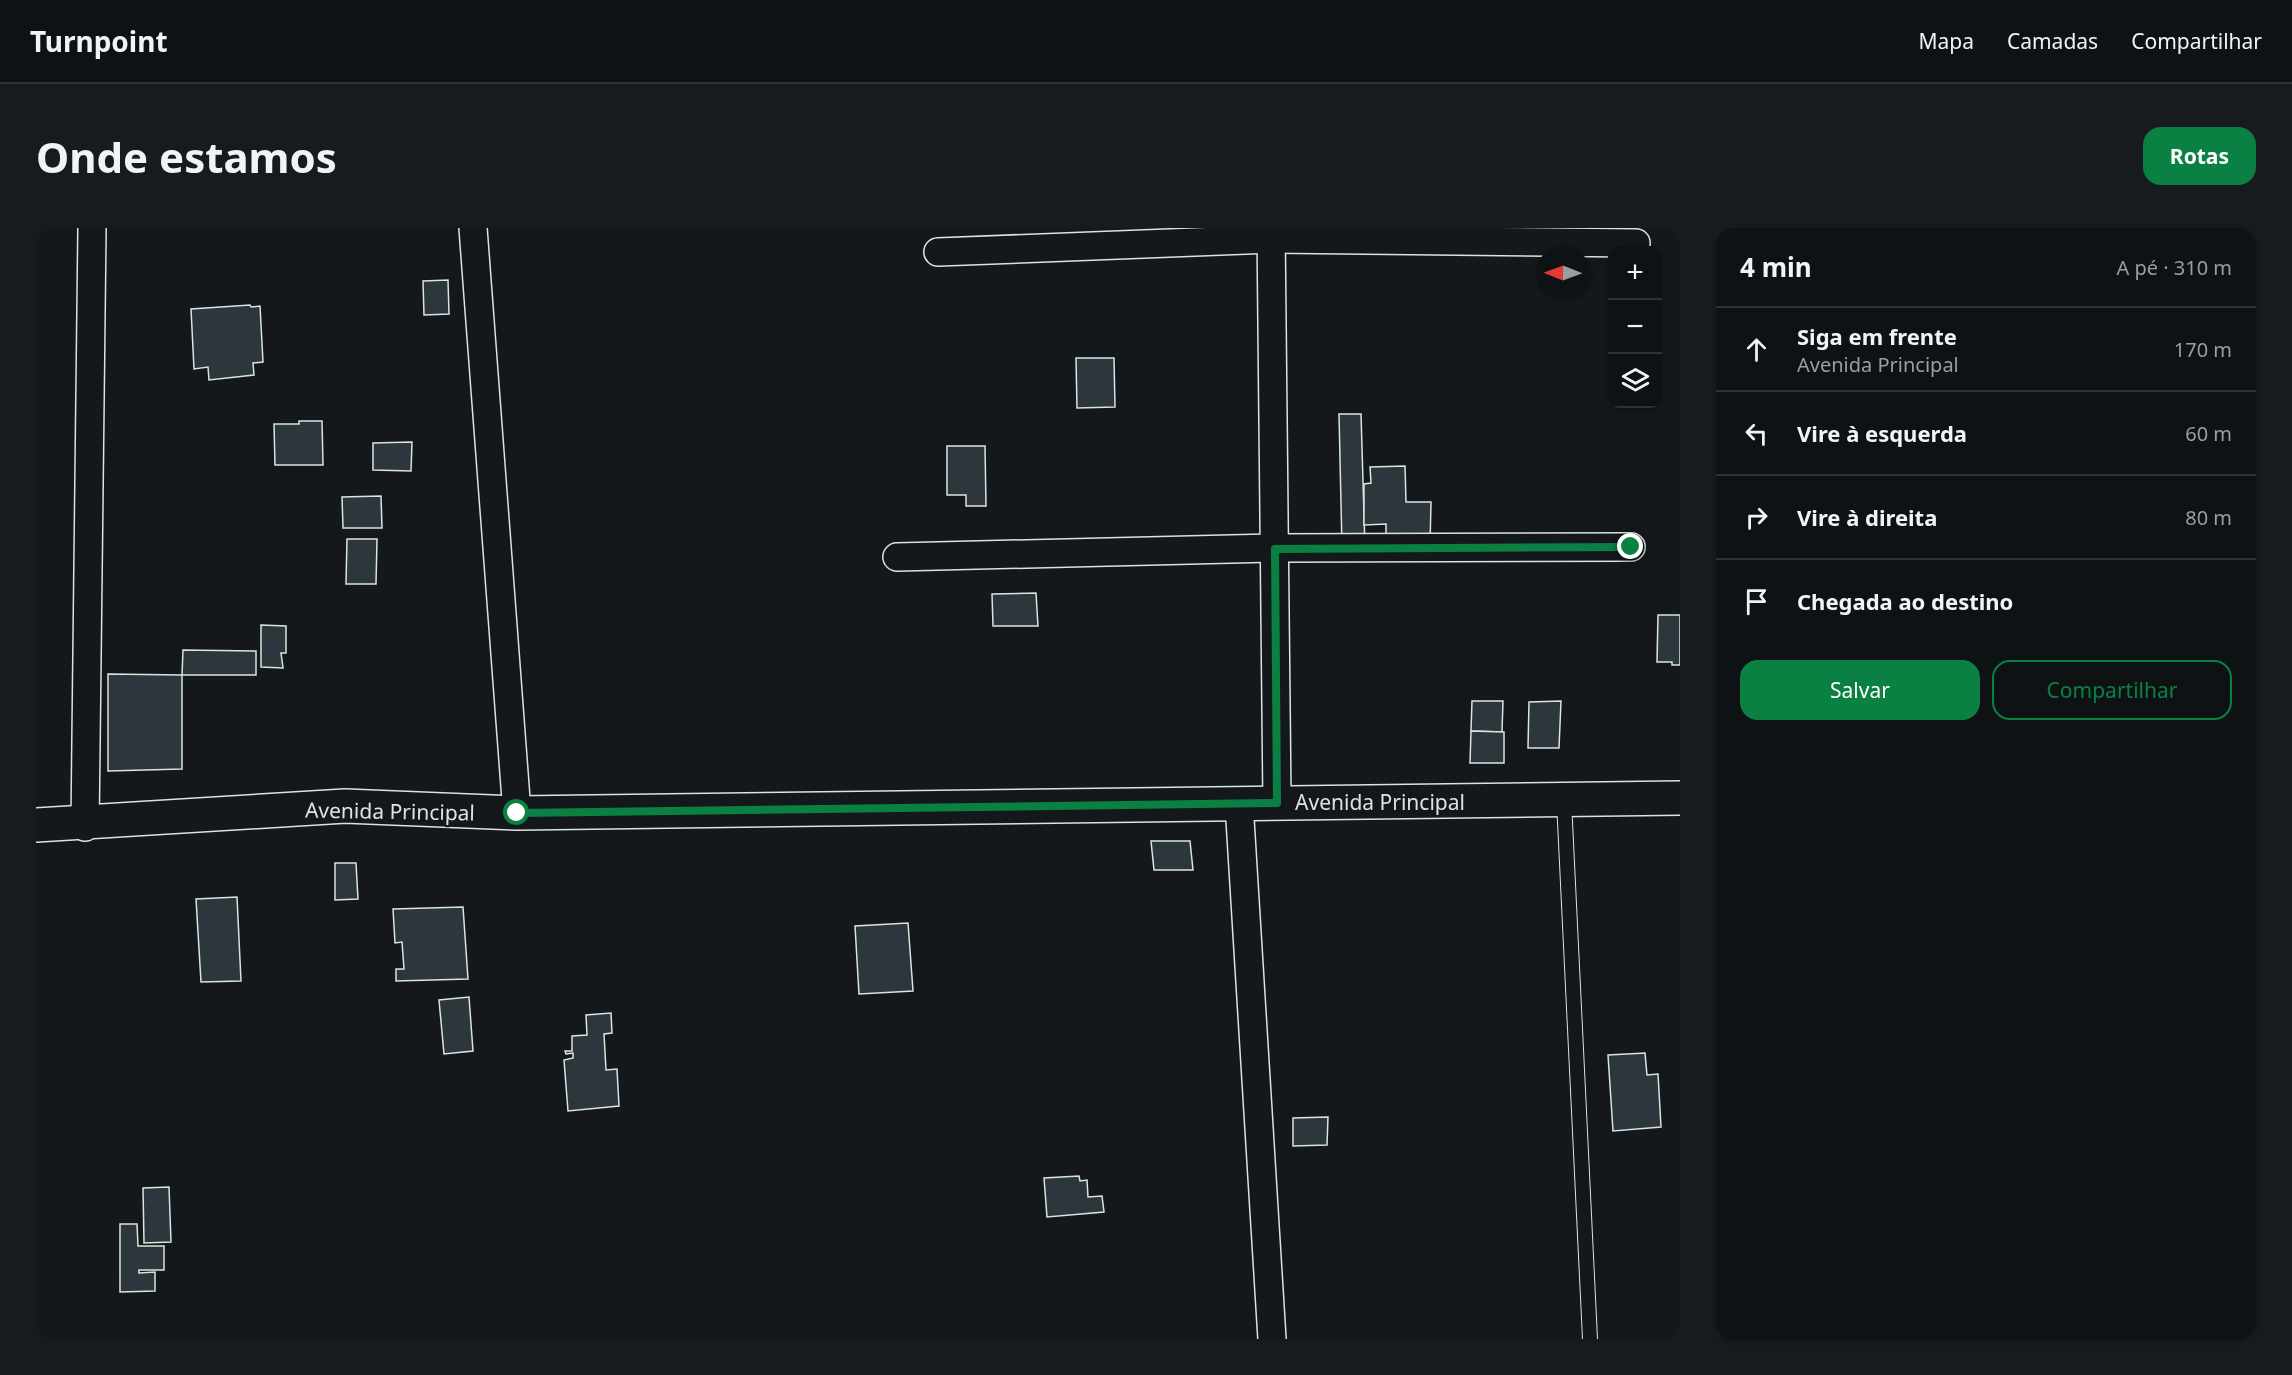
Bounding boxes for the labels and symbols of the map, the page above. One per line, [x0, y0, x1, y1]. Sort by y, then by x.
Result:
north arrow [1536, 246, 1590, 300]
route end [1617, 533, 1643, 559]
street label: Avenida Principal [1295, 788, 1465, 816]
street label: Avenida Principal [305, 796, 475, 826]
route start [503, 799, 529, 825]

